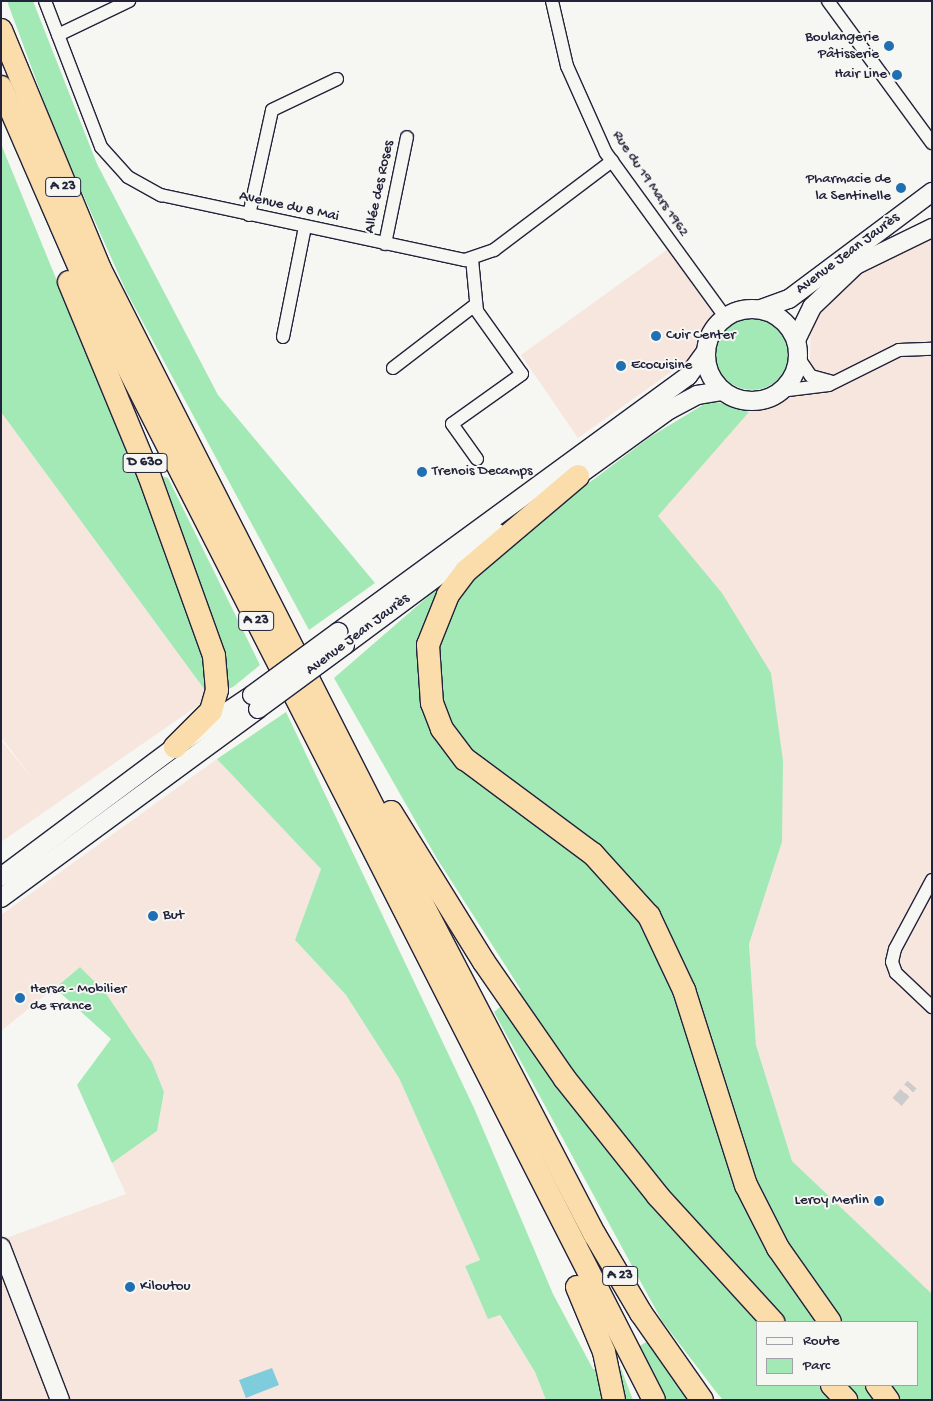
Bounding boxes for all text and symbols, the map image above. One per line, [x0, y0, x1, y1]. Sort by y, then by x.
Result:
place label: Boulangerie Pâtisserie [805, 28, 879, 63]
marker: Boulangerie Pâtisserie [883, 40, 895, 52]
place label: Hair Line [834, 66, 887, 84]
marker: Hair Line [891, 69, 903, 81]
street label: Rue du 19 Mars 1962 [608, 127, 692, 241]
street label: Allée des Roses [361, 139, 399, 235]
place label: Pharmacie de la Sentinelle [806, 170, 891, 205]
road number: A 23 [44, 176, 82, 198]
marker: Pharmacie de la Sentinelle [895, 182, 907, 194]
street label: Avenue du 8 Mai [237, 188, 341, 226]
street label: Avenue Jean Jaurès [793, 209, 903, 299]
place label: Cuir Center [666, 327, 735, 345]
marker: Cuir Center [650, 330, 662, 342]
place label: Ecocuisine [631, 357, 692, 375]
marker: Ecocuisine [615, 360, 627, 372]
road number: D 630 [122, 452, 168, 474]
place label: Trenois Decamps [432, 463, 533, 481]
marker: Trenois Decamps [416, 466, 428, 478]
street label: Avenue Jean Jaurès [303, 590, 413, 680]
road number: A 23 [237, 610, 275, 632]
place label: But [163, 907, 184, 925]
marker: But [147, 910, 159, 922]
place label: Hersa - Mobilier de France [30, 980, 126, 1015]
marker: Hersa - Mobilier de France [14, 992, 26, 1004]
place label: Leroy Merlin [795, 1192, 869, 1210]
marker: Leroy Merlin [873, 1195, 885, 1207]
road number: A 23 [601, 1264, 639, 1288]
place label: Kiloutou [140, 1278, 191, 1296]
marker: Kiloutou [124, 1281, 136, 1293]
legend [756, 1321, 918, 1386]
text: Route [803, 1332, 840, 1350]
text: Parc [803, 1357, 830, 1375]

